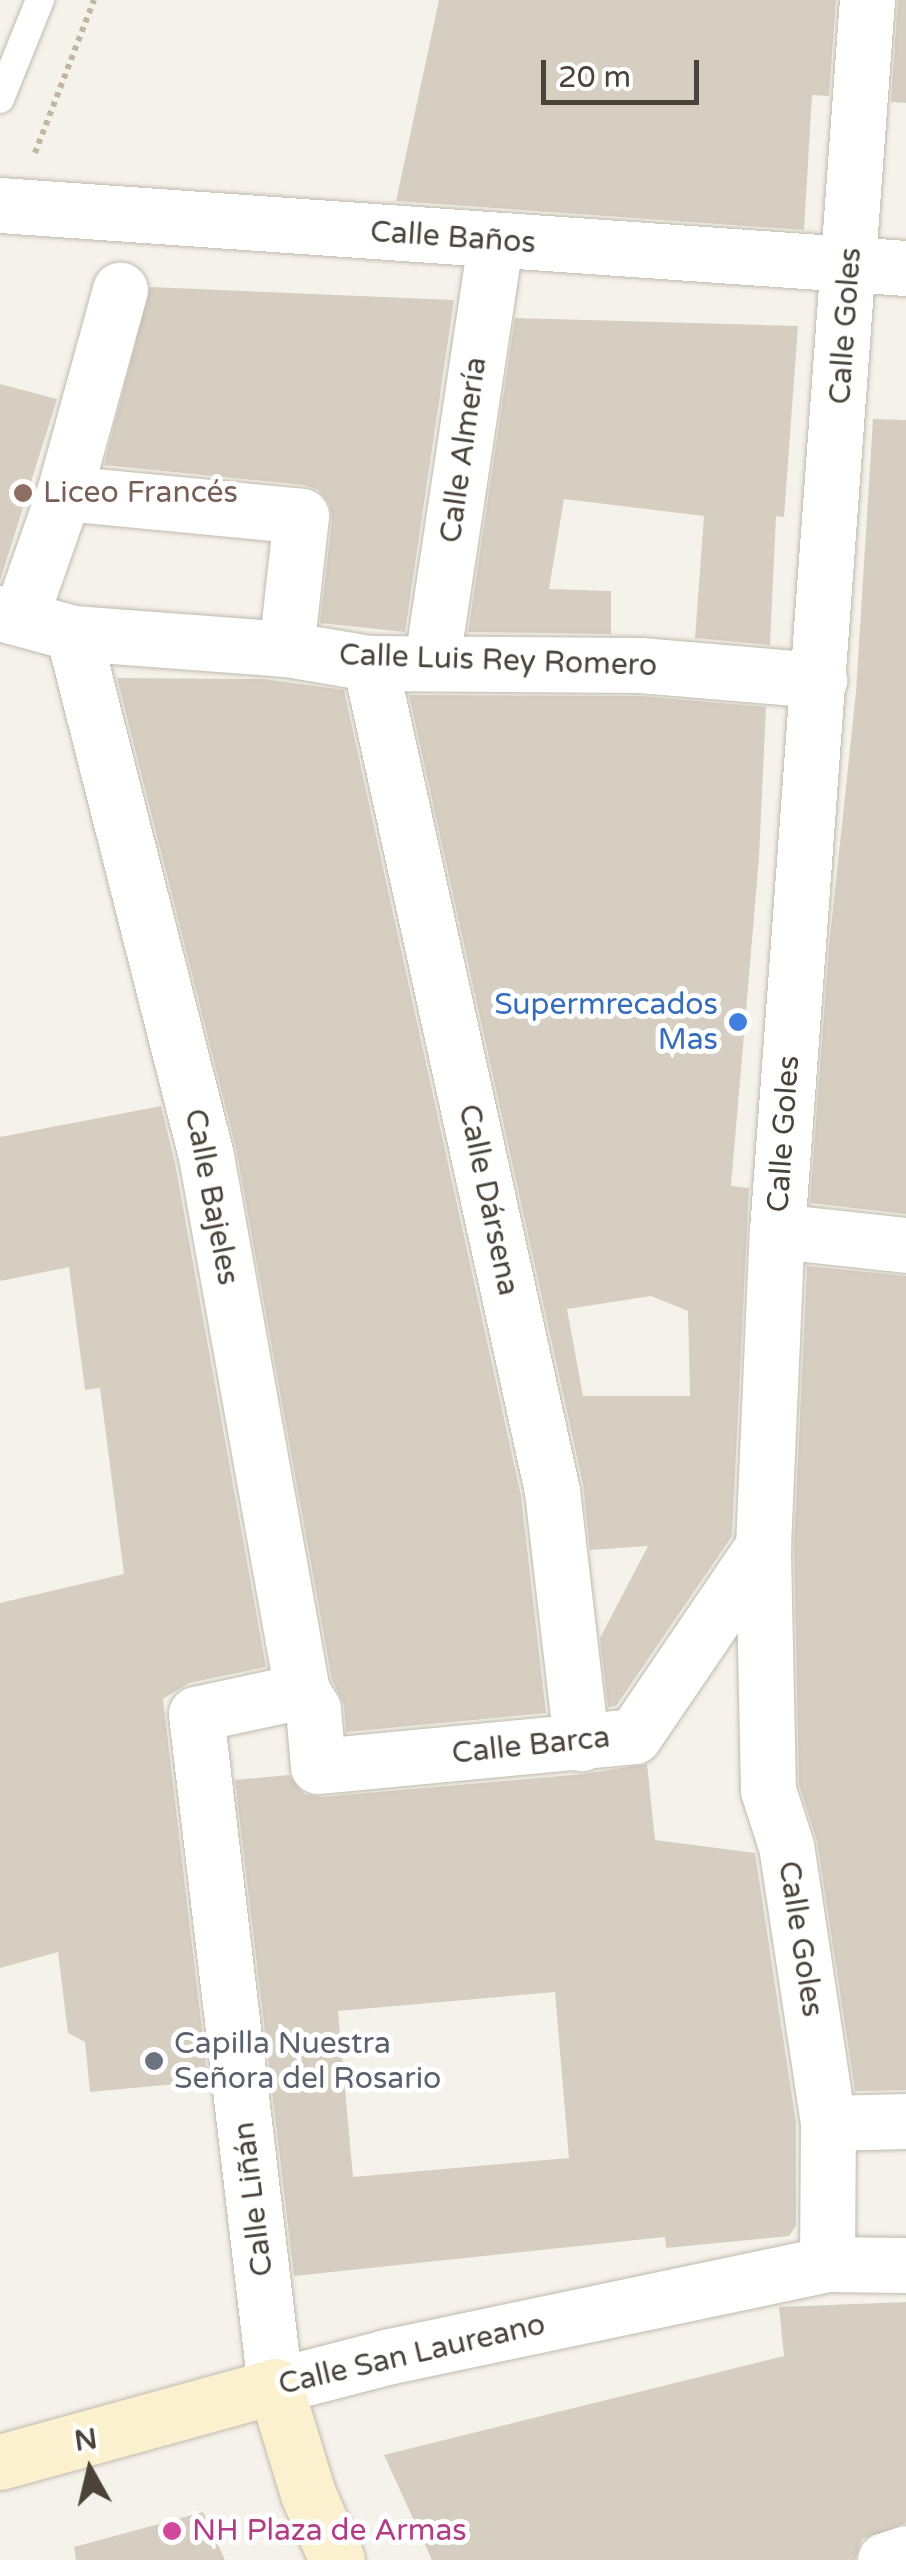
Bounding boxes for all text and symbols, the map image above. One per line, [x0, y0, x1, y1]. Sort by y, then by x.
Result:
scale bar [546, 40, 704, 102]
text: 20 m [558, 59, 631, 96]
street label: Calle Baños [369, 214, 537, 262]
street label: Calle Goles [823, 246, 869, 406]
street label: Calle Almería [433, 355, 495, 545]
place label: Liceo Francés [43, 475, 238, 511]
marker: Liceo Francés [12, 482, 34, 504]
street label: Calle Luis Rey Romero [338, 637, 658, 685]
place label: Supermrecados Mas [494, 987, 718, 1058]
marker: Supermrecados Mas [727, 1011, 749, 1033]
street label: Calle Goles [761, 1054, 807, 1214]
street label: Calle Dársena [450, 1101, 526, 1299]
street label: Calle Bajeles [176, 1106, 246, 1288]
street label: Calle Barca [450, 1720, 612, 1772]
street label: Calle Goles [770, 1859, 830, 2019]
place label: Capilla Nuestra Señora del Rosario [174, 2026, 441, 2096]
marker: Capilla Nuestra Señora del Rosario [143, 2050, 165, 2072]
street label: Calle Liñán [227, 2120, 281, 2278]
street label: Calle San Laureano [275, 2307, 549, 2403]
north arrow [40, 2420, 140, 2520]
text: N [72, 2422, 99, 2459]
place label: NH Plaza de Armas [192, 2513, 467, 2549]
marker: NH Plaza de Armas [161, 2520, 183, 2542]

